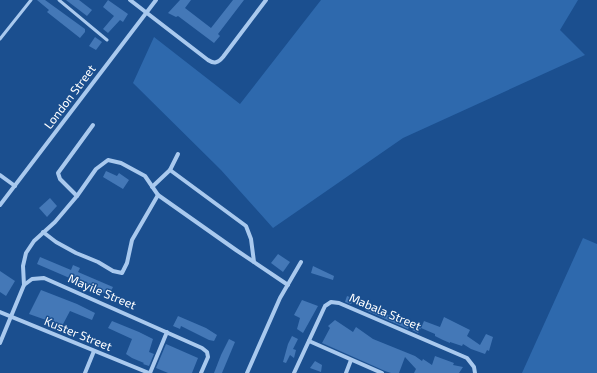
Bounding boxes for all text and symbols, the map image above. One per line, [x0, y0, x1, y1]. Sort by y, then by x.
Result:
street label: London Street [41, 61, 98, 131]
street label: Mayile Street [66, 270, 139, 312]
street label: Mabala Street [347, 290, 424, 333]
street label: Kuster Street [43, 313, 115, 353]

